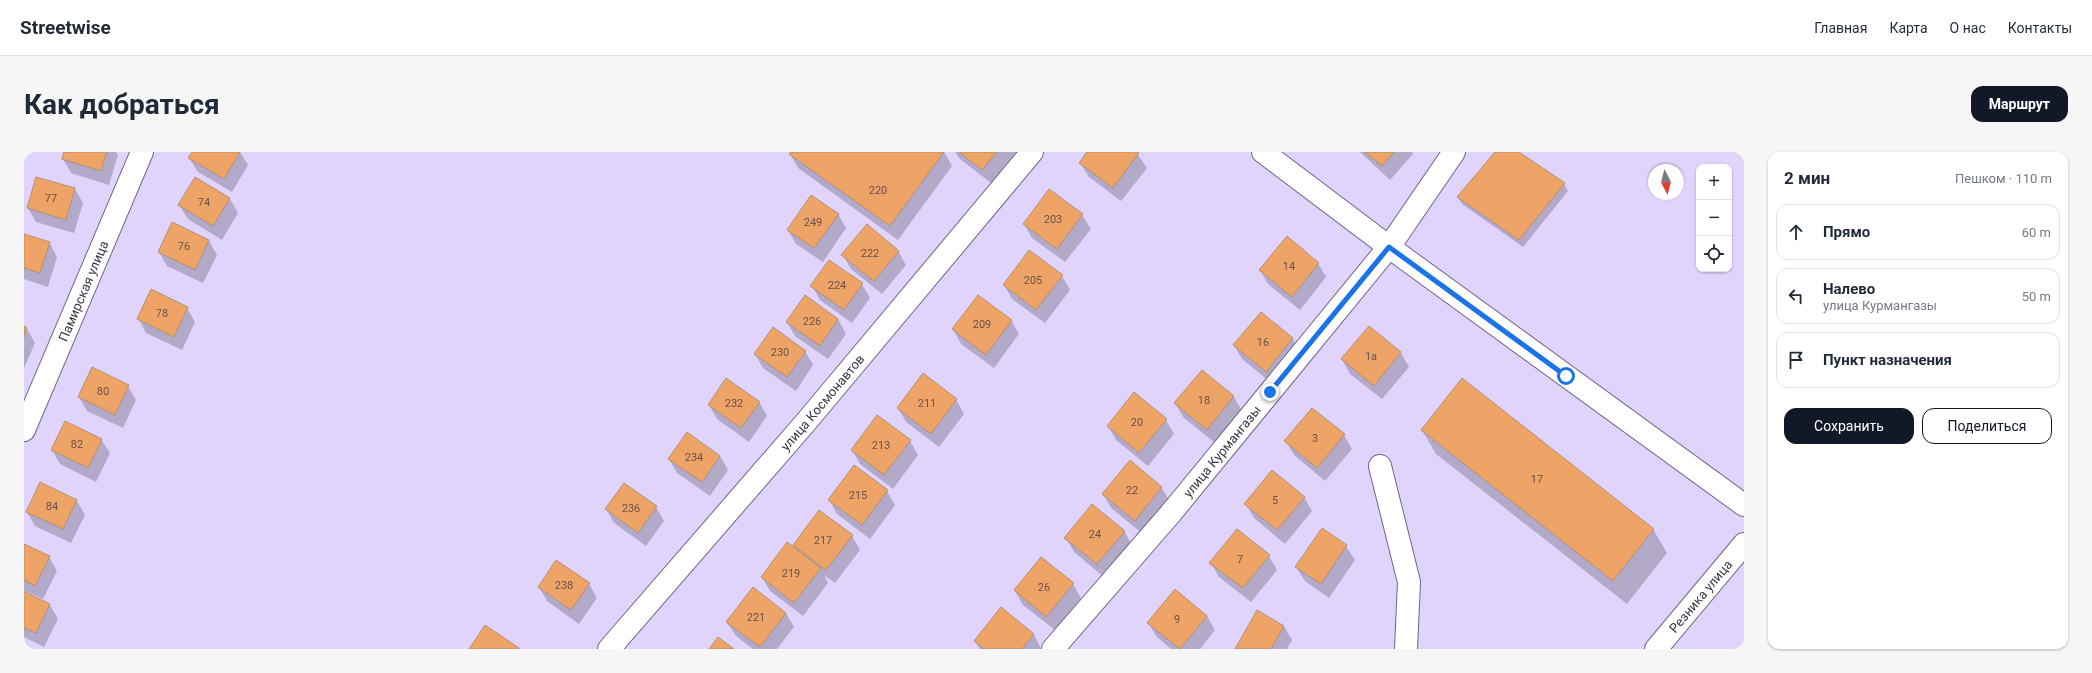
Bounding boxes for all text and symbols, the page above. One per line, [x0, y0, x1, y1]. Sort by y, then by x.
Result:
text: Streetwise [20, 16, 111, 39]
text: Главная [1814, 20, 1867, 36]
text: Карта [1889, 20, 1928, 36]
text: О нас [1950, 20, 1986, 36]
text: Контакты [2008, 20, 2072, 36]
button: Маршрут [1971, 86, 2068, 122]
text: Как добраться [24, 88, 220, 121]
north arrow [1648, 164, 1684, 200]
map controls [1696, 164, 1732, 272]
button: + [1696, 164, 1732, 200]
text: 2 мин [1784, 168, 1830, 188]
text: Пешком · 110 m [1955, 171, 2052, 186]
house number: 220 [869, 184, 887, 197]
house number: 77 [45, 192, 57, 205]
house number: 74 [198, 196, 210, 209]
button: − [1696, 200, 1732, 236]
house number: 203 [1044, 213, 1062, 226]
house number: 249 [804, 216, 822, 229]
icon: ahead [1785, 221, 1807, 243]
text: Прямо [1823, 223, 1870, 241]
text: 60 m [2022, 225, 2051, 240]
button: locate [1696, 236, 1732, 272]
street label: Памирская улица [55, 238, 111, 344]
house number: 76 [178, 240, 190, 253]
house number: 222 [861, 247, 879, 260]
house number: 14 [1283, 260, 1295, 273]
house number: 205 [1024, 274, 1042, 287]
house number: 224 [828, 279, 846, 292]
text: Налево [1823, 280, 1875, 298]
icon: left [1785, 285, 1807, 307]
text: 50 m [2022, 289, 2051, 304]
text: улица Курмангазы [1823, 298, 1937, 313]
house number: 78 [156, 307, 168, 320]
house number: 226 [803, 315, 821, 328]
house number: 209 [973, 318, 991, 331]
house number: 16 [1257, 336, 1269, 349]
house number: 230 [771, 346, 789, 359]
icon: arrive [1785, 349, 1807, 371]
house number: 1а [1365, 350, 1377, 363]
street label: улица Космонавтов [777, 351, 867, 453]
text: Пункт назначения [1823, 351, 1952, 369]
route start [1557, 367, 1575, 385]
route end [1261, 383, 1279, 401]
house number: 80 [97, 385, 109, 398]
house number: 18 [1198, 394, 1210, 407]
house number: 232 [725, 397, 743, 410]
house number: 211 [918, 397, 936, 410]
street label: улица Курмангазы [1180, 402, 1264, 500]
button: Сохранить [1784, 408, 1914, 444]
button: Поделиться [1922, 408, 2052, 444]
house number: 20 [1131, 416, 1143, 429]
house number: 3 [1312, 432, 1318, 445]
house number: 82 [71, 438, 83, 451]
house number: 213 [872, 439, 890, 452]
house number: 234 [685, 451, 703, 464]
house number: 17 [1531, 473, 1543, 486]
house number: 22 [1126, 484, 1138, 497]
house number: 215 [849, 489, 867, 502]
house number: 5 [1272, 494, 1278, 507]
house number: 84 [46, 500, 58, 513]
house number: 236 [622, 502, 640, 515]
house number: 24 [1089, 528, 1101, 541]
house number: 217 [814, 534, 832, 547]
house number: 7 [1237, 553, 1243, 566]
street label: Резника улица [1666, 557, 1735, 635]
house number: 219 [782, 567, 800, 580]
house number: 238 [555, 579, 573, 592]
house number: 26 [1038, 581, 1050, 594]
house number: 221 [747, 611, 765, 624]
house number: 9 [1174, 613, 1180, 626]

